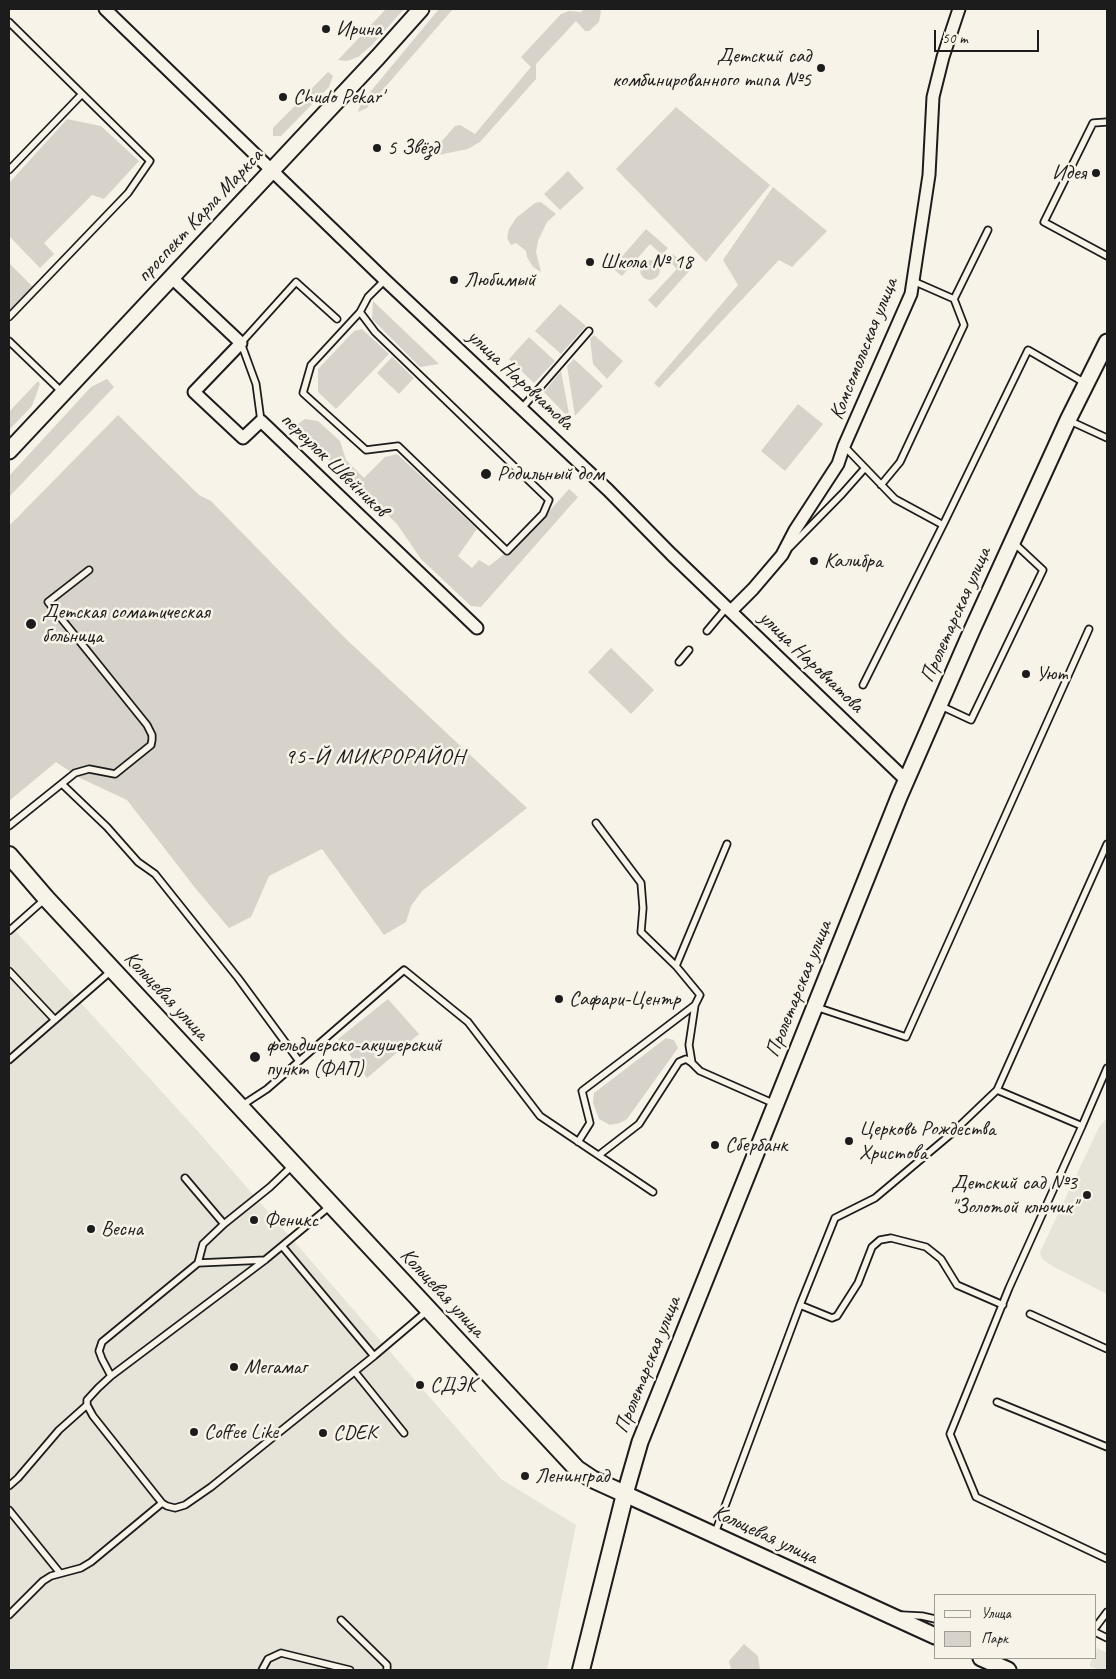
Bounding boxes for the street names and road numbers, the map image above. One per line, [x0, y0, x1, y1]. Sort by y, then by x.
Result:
street label: проспект Карла Маркса [132, 144, 268, 288]
street label: Комсомольская улица [824, 275, 904, 423]
street label: улица Наровчатова [462, 324, 578, 436]
street label: переулок Швейников [275, 407, 393, 523]
street label: Пролетарская улица [915, 544, 997, 686]
street label: улица Наровчатова [753, 606, 869, 718]
street label: Пролетарская улица [760, 917, 838, 1061]
street label: Кольцевая улица [118, 946, 214, 1046]
street label: Кольцевая улица [394, 1243, 490, 1343]
street label: Пролетарская улица [609, 1293, 687, 1437]
street label: Кольцевая улица [709, 1500, 821, 1570]

